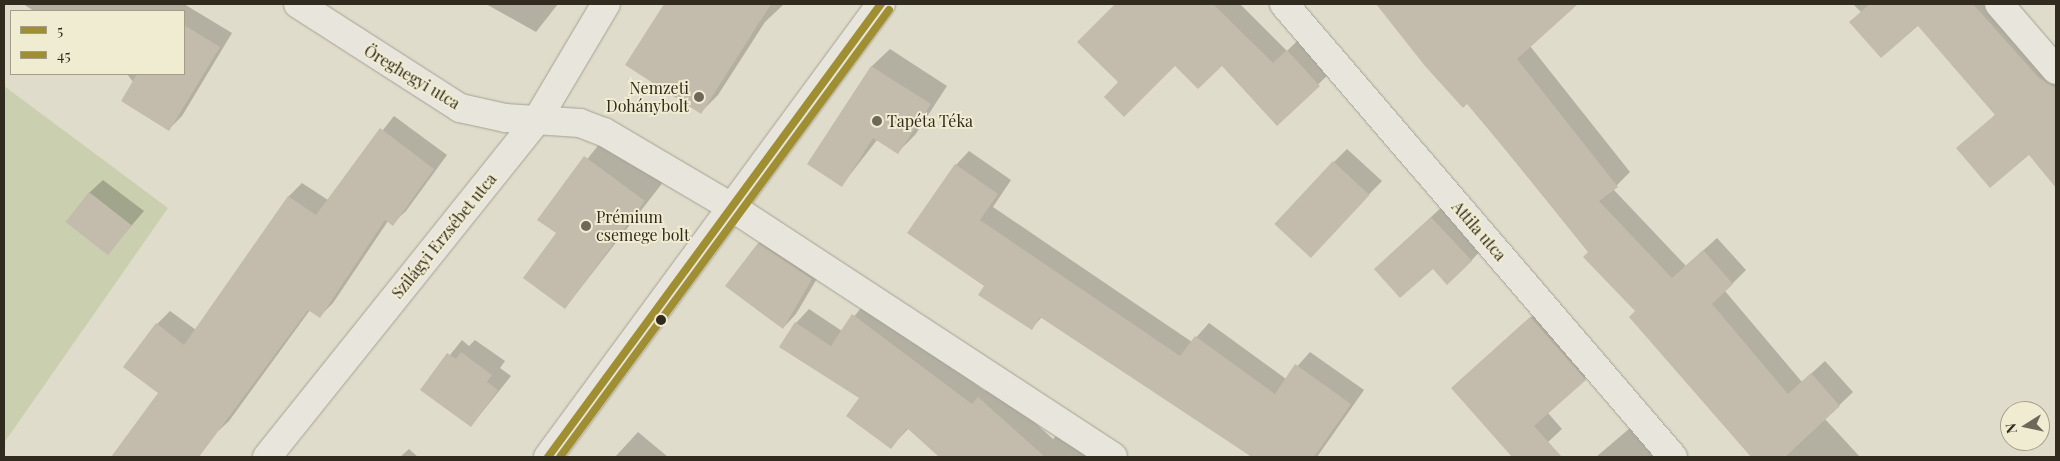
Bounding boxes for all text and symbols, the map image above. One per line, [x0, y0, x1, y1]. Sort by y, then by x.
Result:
legend [10, 10, 185, 75]
text: 5 [57, 20, 63, 40]
street label: Öreghegyi utca [361, 41, 463, 113]
text: 45 [57, 45, 71, 65]
place label: Nemzeti Dohánybolt [606, 78, 689, 116]
marker: Nemzeti Dohánybolt [693, 91, 705, 103]
place label: Tapéta Téka [887, 111, 974, 131]
marker: Tapéta Téka [871, 115, 883, 127]
street label: Szilágyi Erzsébet utca [388, 169, 500, 303]
street label: Attila utca [1448, 197, 1510, 265]
place label: Prémium csemege bolt [596, 207, 690, 245]
marker: Prémium csemege bolt [580, 220, 592, 232]
unlabelled marker [656, 315, 666, 325]
north arrow [2000, 401, 2050, 451]
text: N [2000, 422, 2021, 435]

